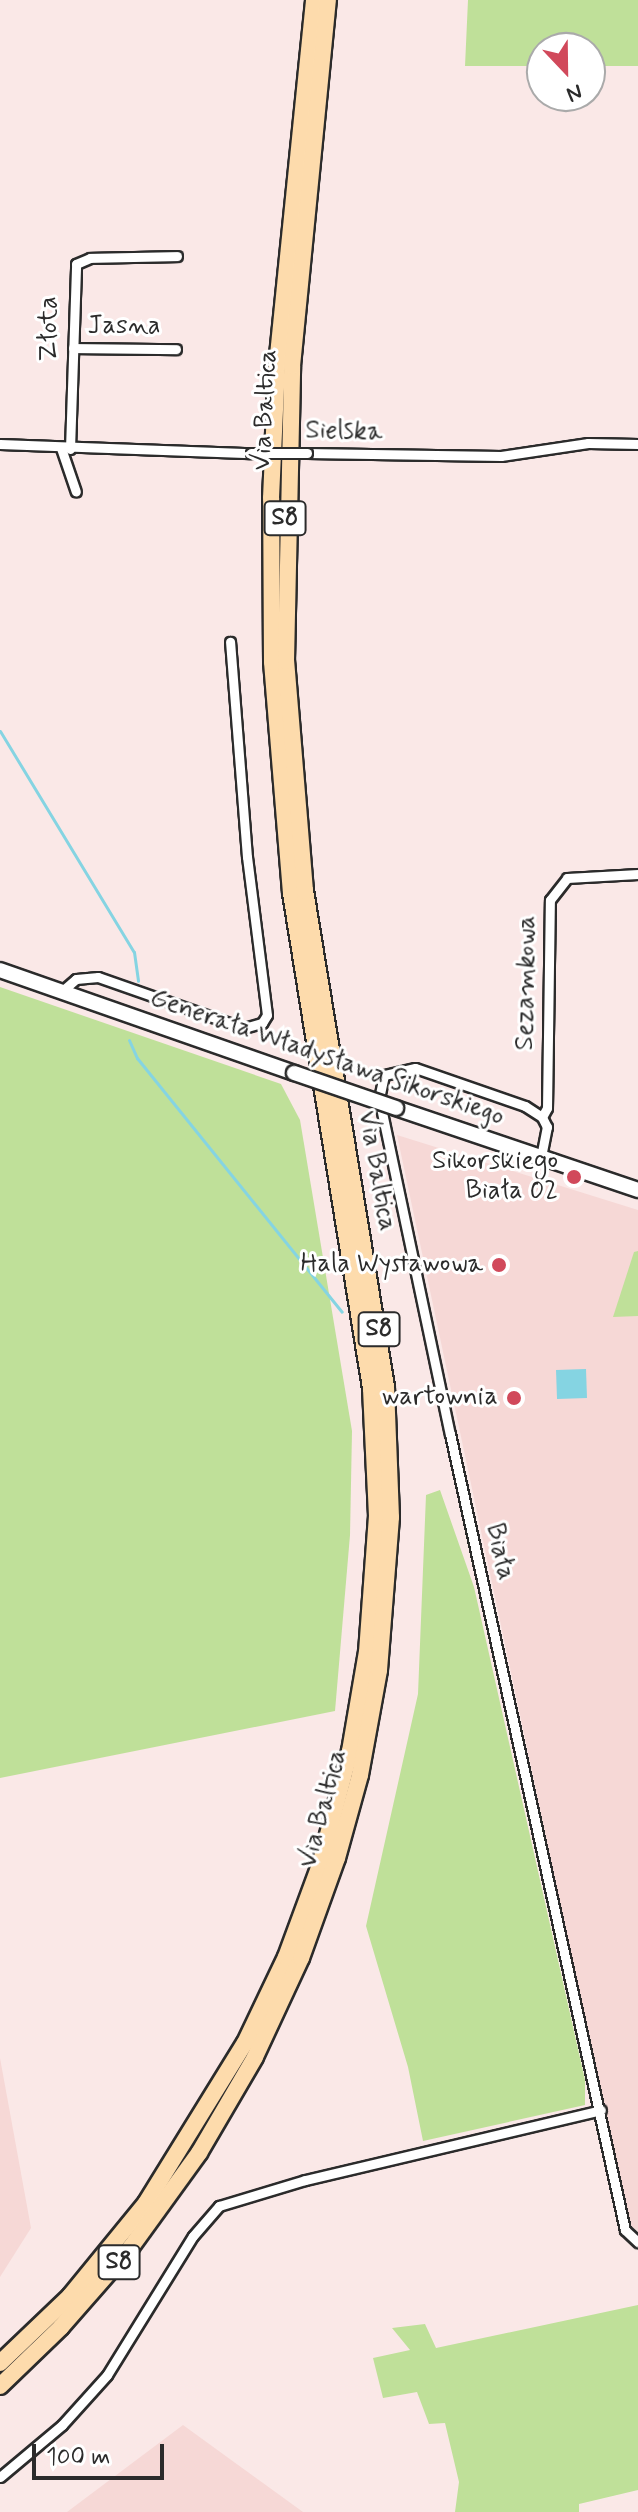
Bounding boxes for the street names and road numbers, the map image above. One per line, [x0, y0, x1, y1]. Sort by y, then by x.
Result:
street label: Złota [34, 296, 66, 362]
street label: Jasna [88, 311, 160, 343]
street label: Via Baltica [247, 350, 285, 470]
street label: Sielska [305, 416, 383, 448]
road number: S8 [263, 498, 307, 538]
street label: Sezamkowa [510, 915, 544, 1051]
street label: Generała Władysława Sikorskiego [142, 981, 512, 1135]
street label: Via Baltica [350, 1110, 402, 1232]
road number: S8 [357, 1309, 401, 1349]
street label: Biała [477, 1521, 521, 1583]
street label: Via Baltica [293, 1747, 355, 1871]
road number: S8 [97, 2242, 141, 2282]

